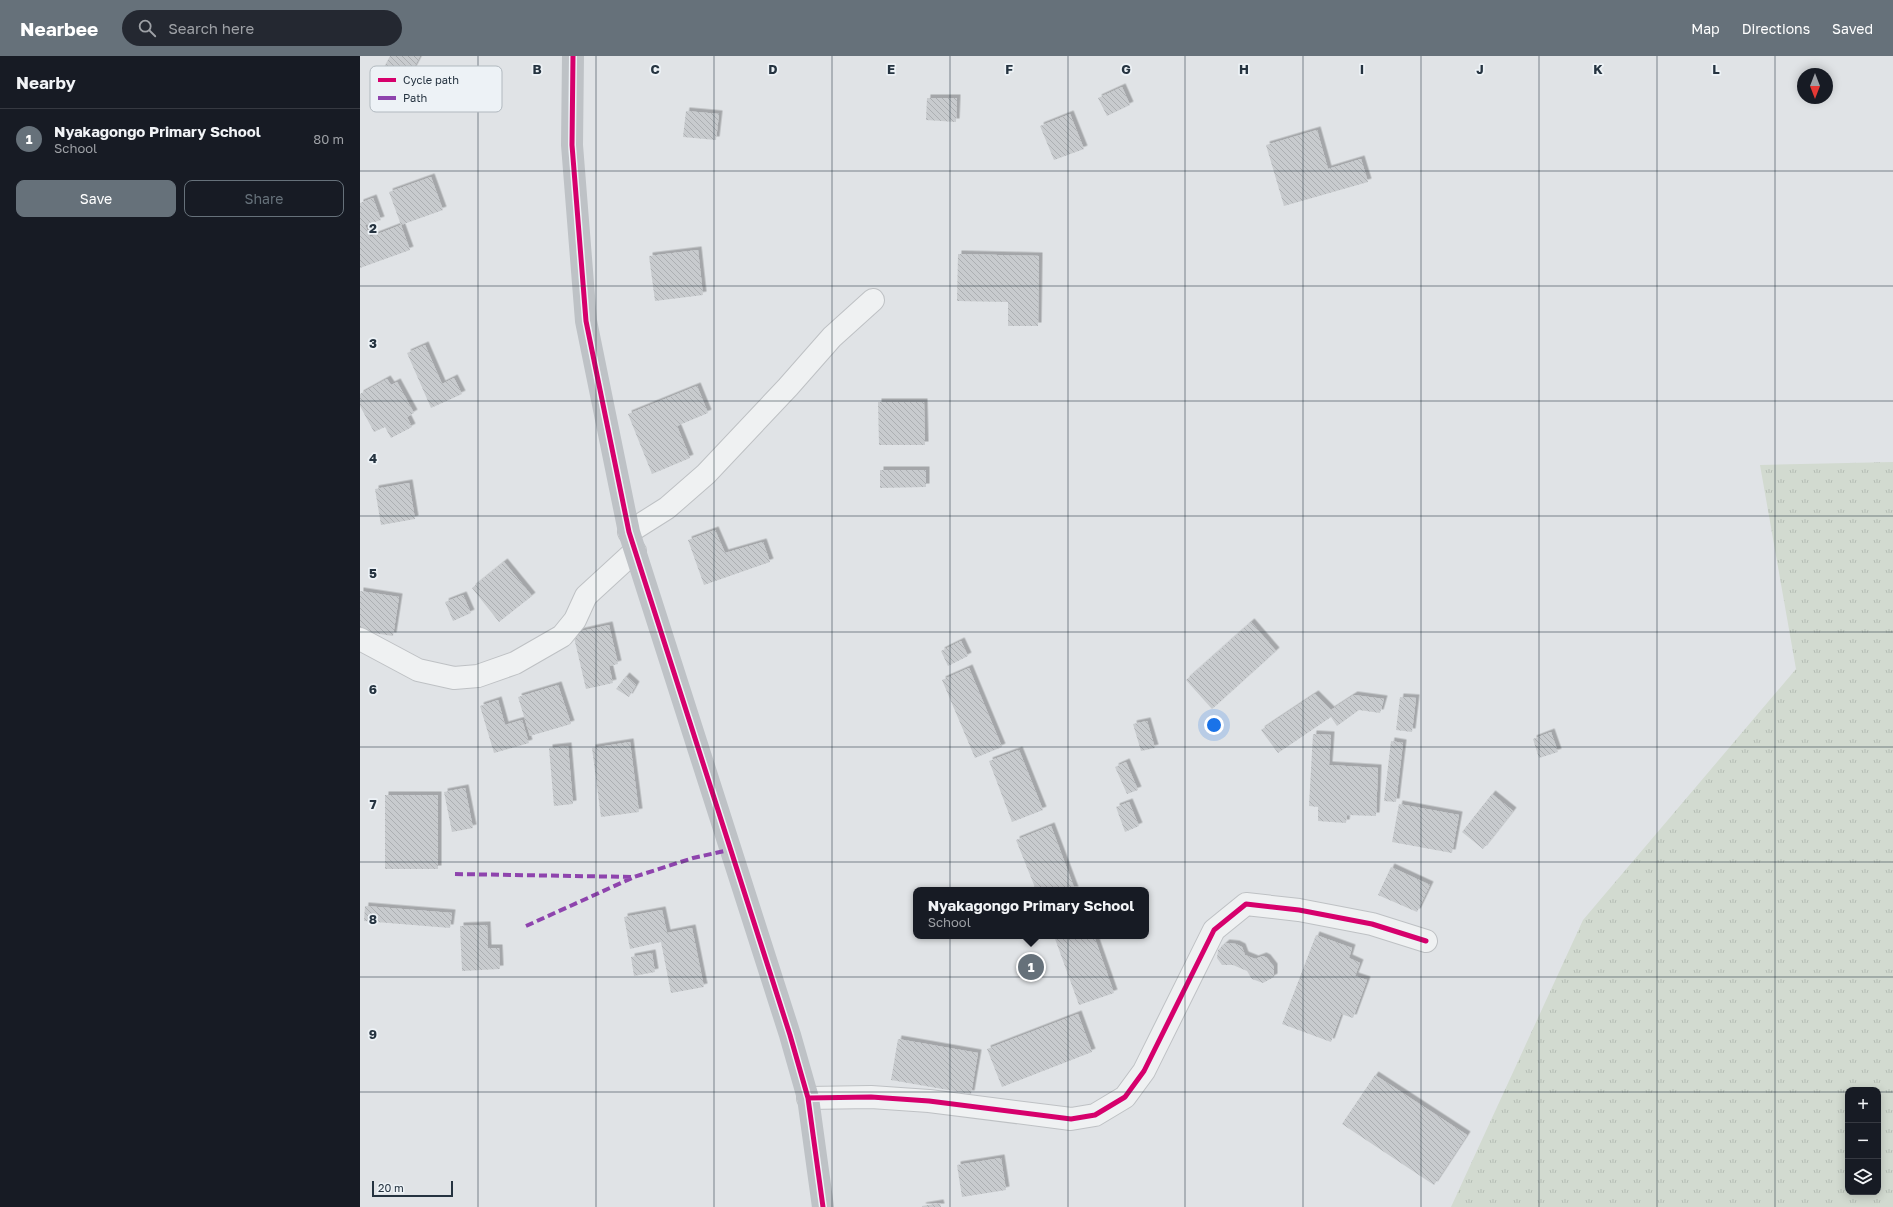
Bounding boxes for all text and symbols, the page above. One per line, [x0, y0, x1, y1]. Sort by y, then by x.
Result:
search box [122, 10, 402, 46]
text: Nearbee [20, 17, 98, 40]
icon: search [136, 17, 158, 39]
text: Search here [168, 19, 254, 37]
text: Map [1691, 20, 1720, 37]
text: Directions [1742, 20, 1810, 37]
text: Saved [1832, 20, 1873, 37]
text: B [532, 61, 542, 77]
text: C [650, 61, 660, 77]
text: D [768, 61, 778, 77]
text: E [887, 61, 895, 77]
text: F [1005, 61, 1013, 77]
text: G [1121, 61, 1131, 77]
text: H [1239, 61, 1249, 77]
text: I [1360, 61, 1364, 77]
text: J [1476, 61, 1484, 77]
text: K [1593, 61, 1603, 77]
text: L [1712, 61, 1720, 77]
legend [370, 66, 502, 112]
north arrow [1797, 68, 1833, 104]
text: Nearby [16, 72, 76, 93]
text: Cycle path [403, 73, 459, 86]
text: Path [403, 91, 427, 104]
text: Nyakagongo Primary School [54, 122, 261, 140]
text: 1 [26, 131, 32, 147]
text: 80 m [313, 131, 344, 147]
text: School [54, 140, 97, 156]
button: Save [16, 180, 176, 217]
button: Share [184, 180, 344, 217]
text: 2 [369, 220, 377, 236]
text: 3 [369, 335, 377, 351]
text: 4 [369, 450, 377, 466]
text: 5 [369, 565, 377, 581]
text: 6 [369, 681, 377, 697]
your location [1204, 715, 1224, 735]
text: 7 [369, 796, 377, 812]
popup [913, 887, 1149, 939]
text: Nyakagongo Primary School [928, 896, 1134, 914]
text: 8 [369, 911, 377, 927]
text: School [928, 914, 971, 930]
pin: 1 [1018, 952, 1044, 982]
text: 9 [369, 1026, 377, 1042]
map controls [1845, 1087, 1881, 1195]
button: + [1845, 1087, 1881, 1123]
button: − [1845, 1123, 1881, 1159]
button: layers [1845, 1159, 1881, 1195]
scale bar [372, 1179, 453, 1198]
text: 20 m [378, 1181, 404, 1194]

